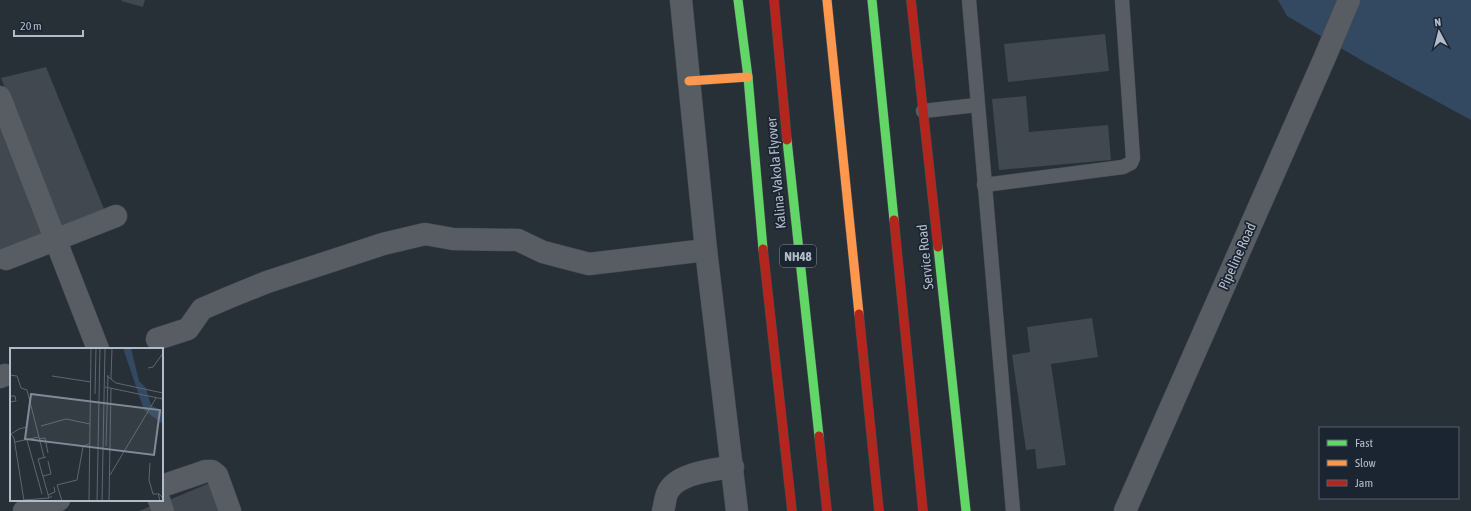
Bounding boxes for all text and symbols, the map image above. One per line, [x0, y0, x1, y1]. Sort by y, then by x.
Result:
scale bar [14, 12, 83, 38]
north arrow [1419, 12, 1459, 52]
text: N [1434, 16, 1442, 28]
text: 20 m [20, 19, 42, 33]
street label: Kalina-Vakola Flyover [763, 116, 789, 229]
street label: Pipeline Road [1215, 220, 1259, 292]
street label: Service Road [914, 224, 936, 290]
road number: NH48 [780, 245, 816, 267]
inset map [10, 348, 163, 501]
legend [1319, 427, 1459, 499]
text: Fast [1355, 436, 1373, 450]
text: Slow [1355, 456, 1376, 470]
text: Jam [1355, 476, 1373, 490]

